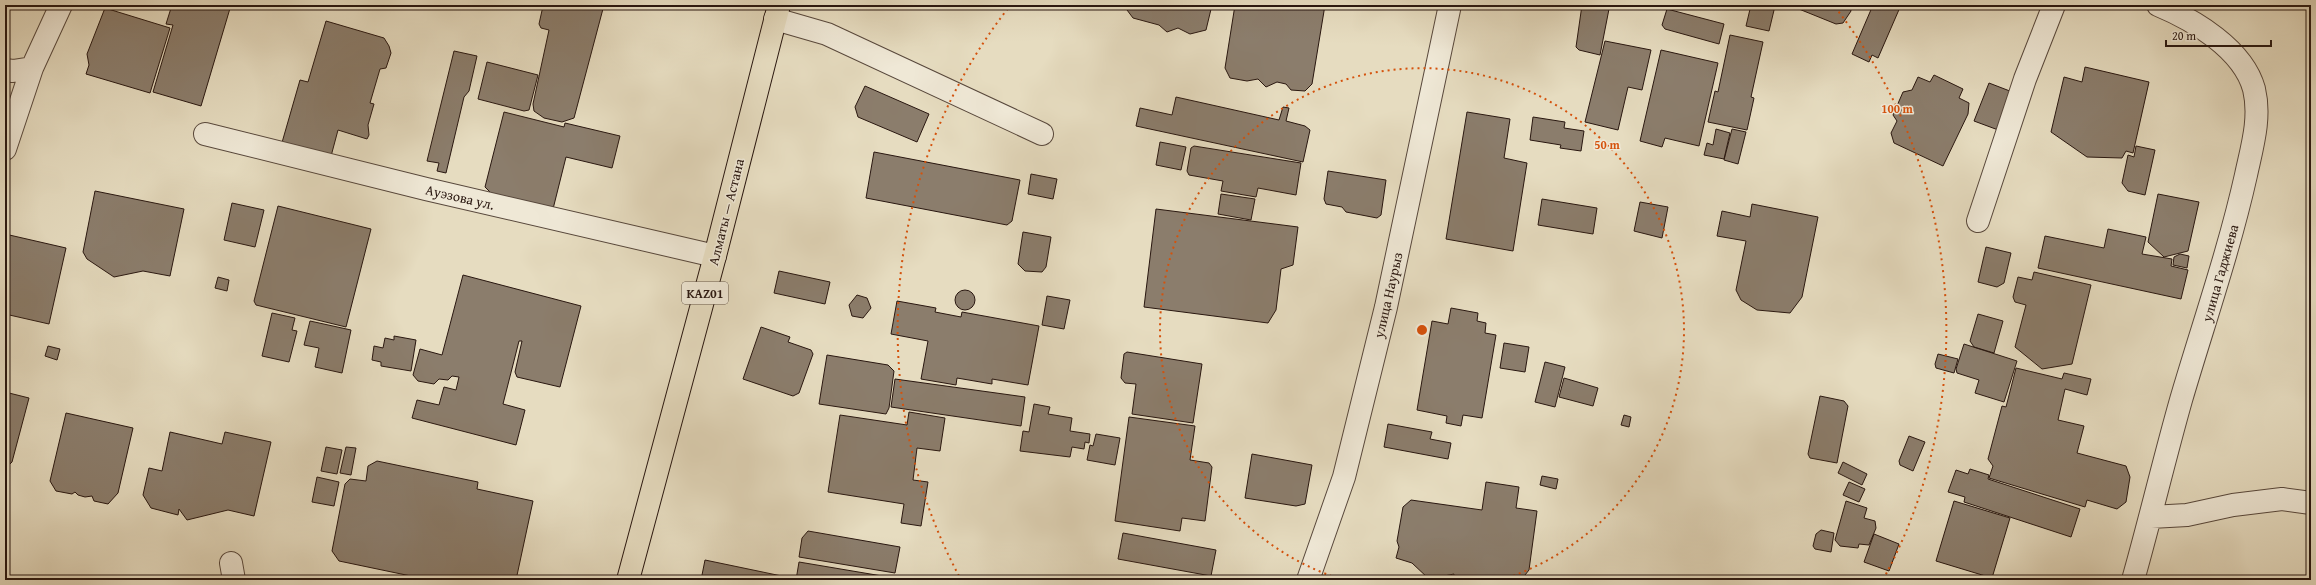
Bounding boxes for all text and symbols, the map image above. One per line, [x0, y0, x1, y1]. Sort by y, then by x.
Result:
scale bar [2166, 22, 2271, 48]
text: 20 m [2172, 27, 2196, 44]
text: 100 m [1881, 100, 1914, 117]
text: 50 m [1594, 136, 1620, 153]
street label: Алматы — Астана [703, 156, 749, 267]
street label: Ауэзова ул. [424, 179, 496, 215]
street label: улица Гаджиева [2196, 222, 2244, 325]
street label: улица Наурыз [1368, 250, 1408, 341]
road number: KАZ01 [682, 282, 728, 304]
centre of rings [1415, 323, 1429, 337]

